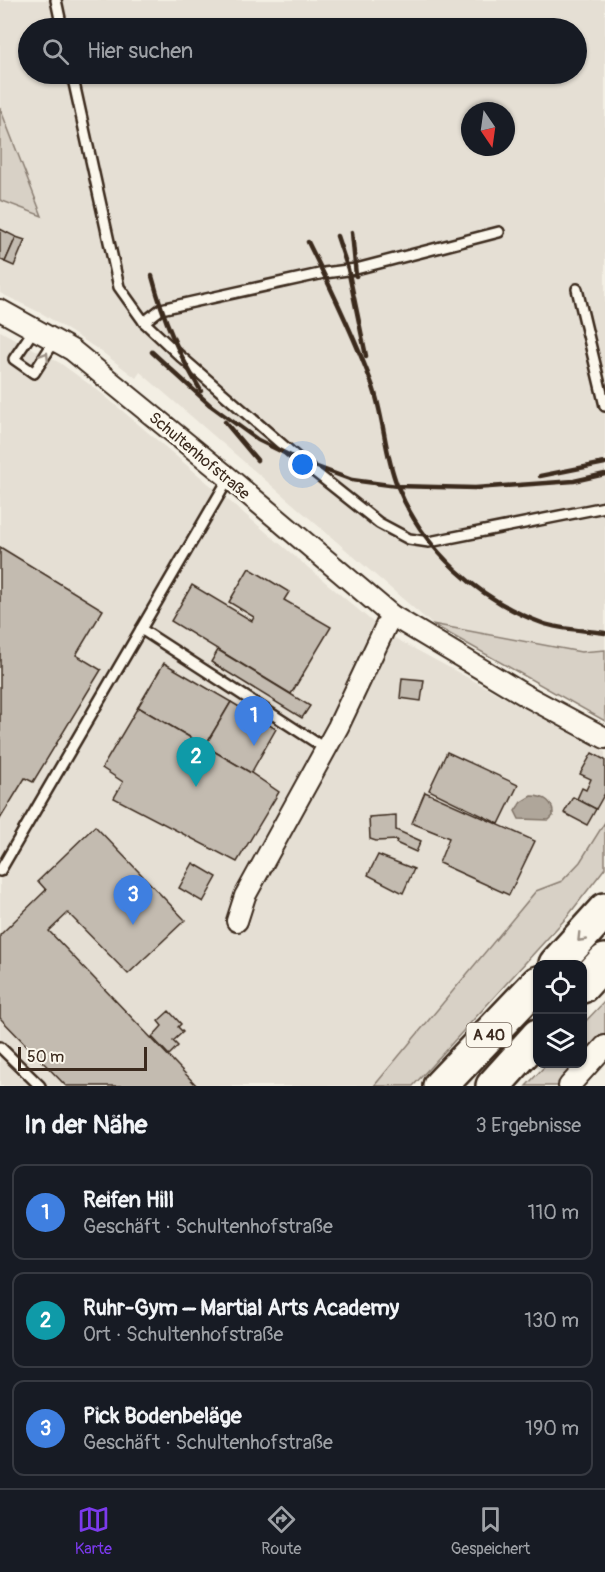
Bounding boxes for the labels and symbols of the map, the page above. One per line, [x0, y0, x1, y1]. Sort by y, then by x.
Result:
north arrow [461, 102, 515, 156]
one-way arrow [37, 352, 49, 362]
street label: Schultenhofstraße [145, 408, 254, 504]
your location [288, 450, 317, 479]
pin: 1 [234, 696, 274, 746]
pin: 2 [176, 738, 216, 787]
pin: 3 [114, 876, 152, 925]
one-way arrow [577, 931, 588, 942]
road number: A 40 [466, 1023, 512, 1047]
scale bar [18, 1044, 147, 1072]

